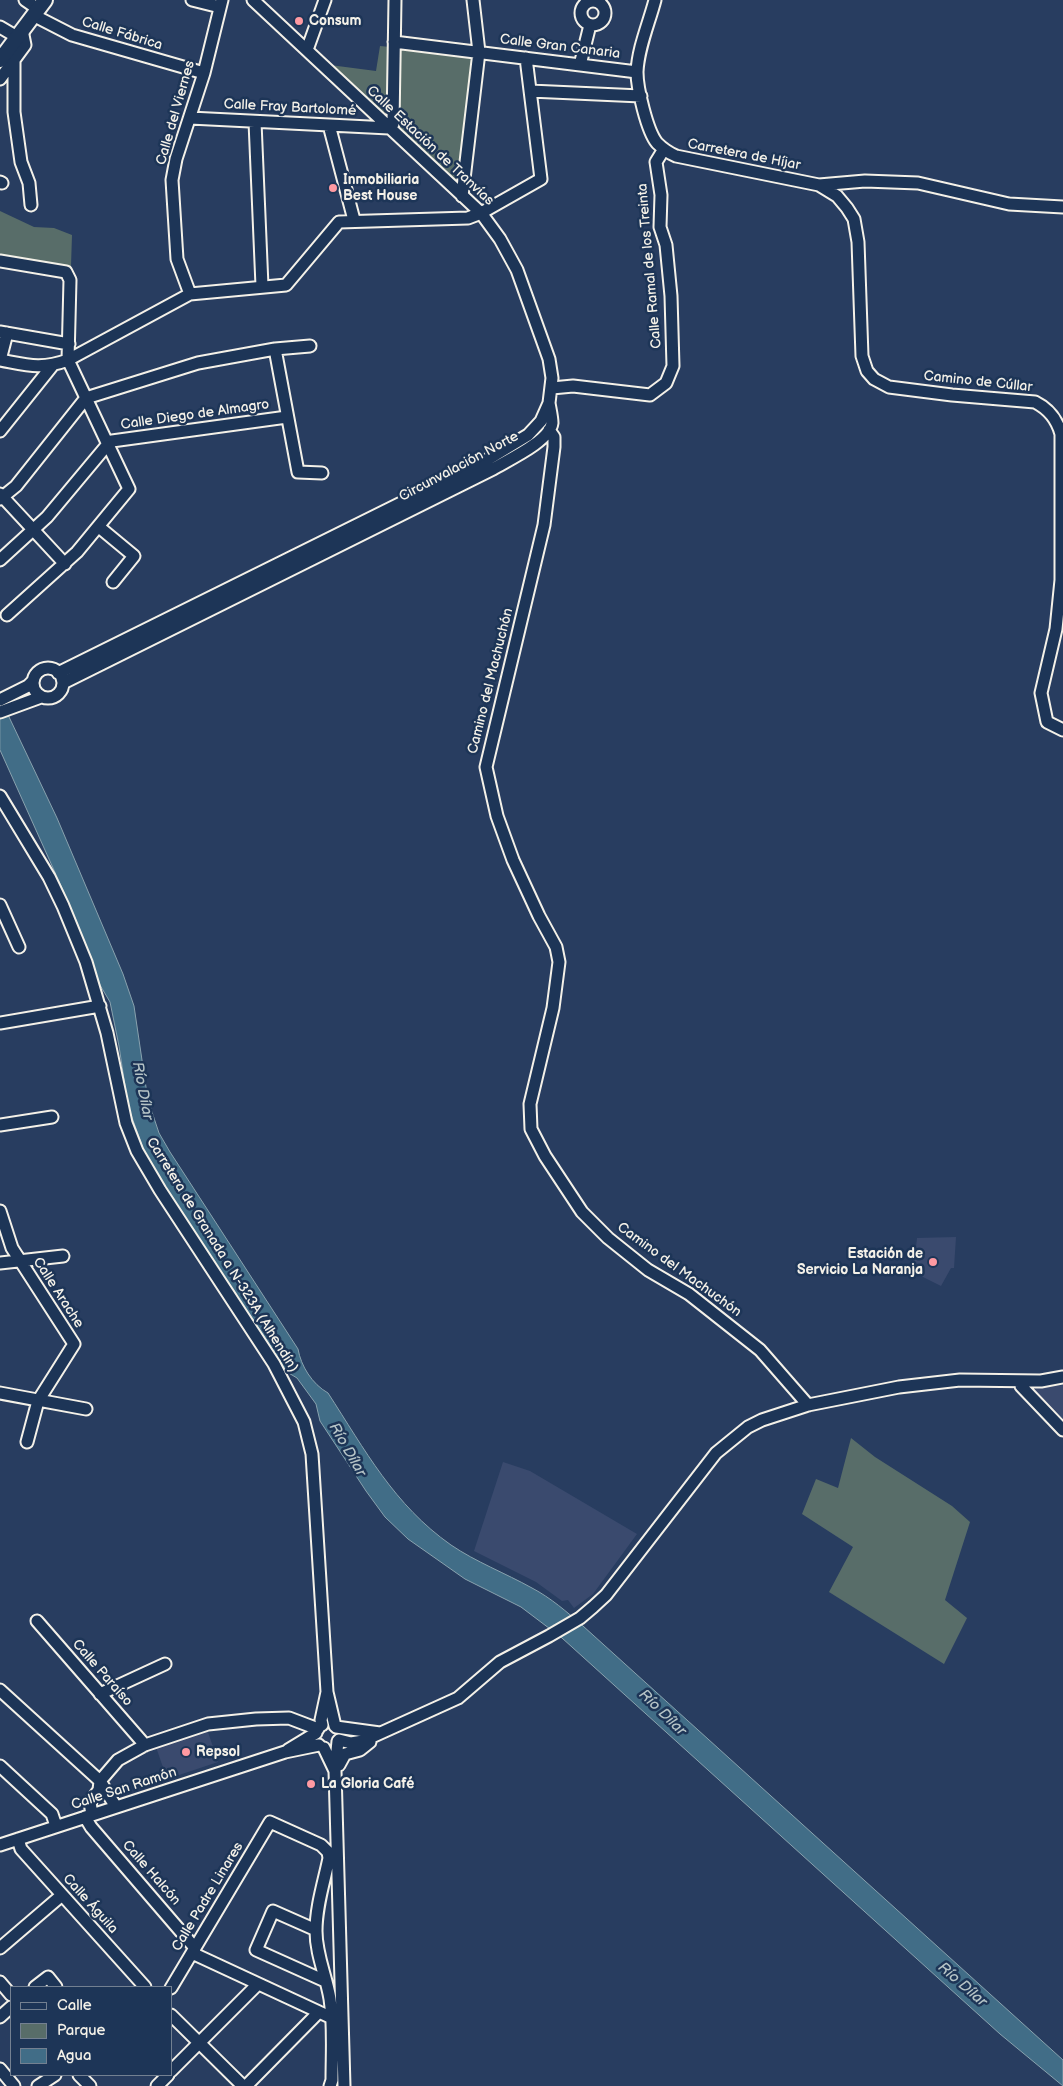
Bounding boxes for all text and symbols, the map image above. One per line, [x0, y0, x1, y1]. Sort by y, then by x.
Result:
place label: Consum [309, 13, 361, 29]
street label: Calle Fábrica [80, 14, 164, 54]
marker: Consum [293, 15, 305, 27]
street label: Calle Gran Canaria [499, 31, 621, 63]
street label: Calle del Viernes [153, 59, 199, 167]
street label: Calle Estación de Tranvías [363, 83, 497, 209]
street label: Calle Fray Bartolomé [223, 96, 357, 120]
street label: Carretera de Híjar [686, 136, 802, 174]
place label: Inmobiliaria Best House [343, 172, 419, 204]
marker: Inmobiliaria Best House [327, 182, 339, 194]
street label: Calle Ramal de los Treinta [634, 183, 666, 349]
street label: Camino de Cúllar [923, 368, 1033, 396]
street label: Calle Diego de Almagro [120, 396, 270, 434]
street label: Circunvalación Norte [396, 428, 522, 506]
street label: Camino del Machuchón [465, 606, 517, 756]
water label: Río Dílar [128, 1060, 156, 1122]
street label: Carretera de Granada a N-323A (Alhendín) [142, 1135, 302, 1375]
street label: Camino del Machuchón [614, 1219, 744, 1321]
place label: Estación de Servicio La Naranja [797, 1246, 923, 1278]
street label: Calle Arache [29, 1255, 87, 1331]
marker: Estación de Servicio La Naranja [927, 1256, 939, 1268]
water label: Río Dílar [324, 1420, 370, 1480]
street label: Calle Paraíso [68, 1636, 136, 1710]
water label: Río Dílar [635, 1686, 689, 1740]
place label: Repsol [196, 1744, 240, 1760]
marker: Repsol [180, 1746, 192, 1758]
street label: Calle San Ramón [69, 1764, 179, 1814]
place label: La Gloria Café [321, 1776, 414, 1792]
marker: La Gloria Café [305, 1778, 317, 1790]
street label: Calle Halcón [118, 1837, 184, 1909]
street label: Calle Padre Linares [169, 1839, 247, 1955]
street label: Calle Águila [59, 1871, 121, 1937]
water label: Río Dílar [934, 1959, 990, 2011]
legend [10, 1986, 172, 2076]
text: Calle [57, 1996, 92, 2015]
text: Parque [57, 2021, 105, 2040]
text: Agua [57, 2046, 91, 2065]

